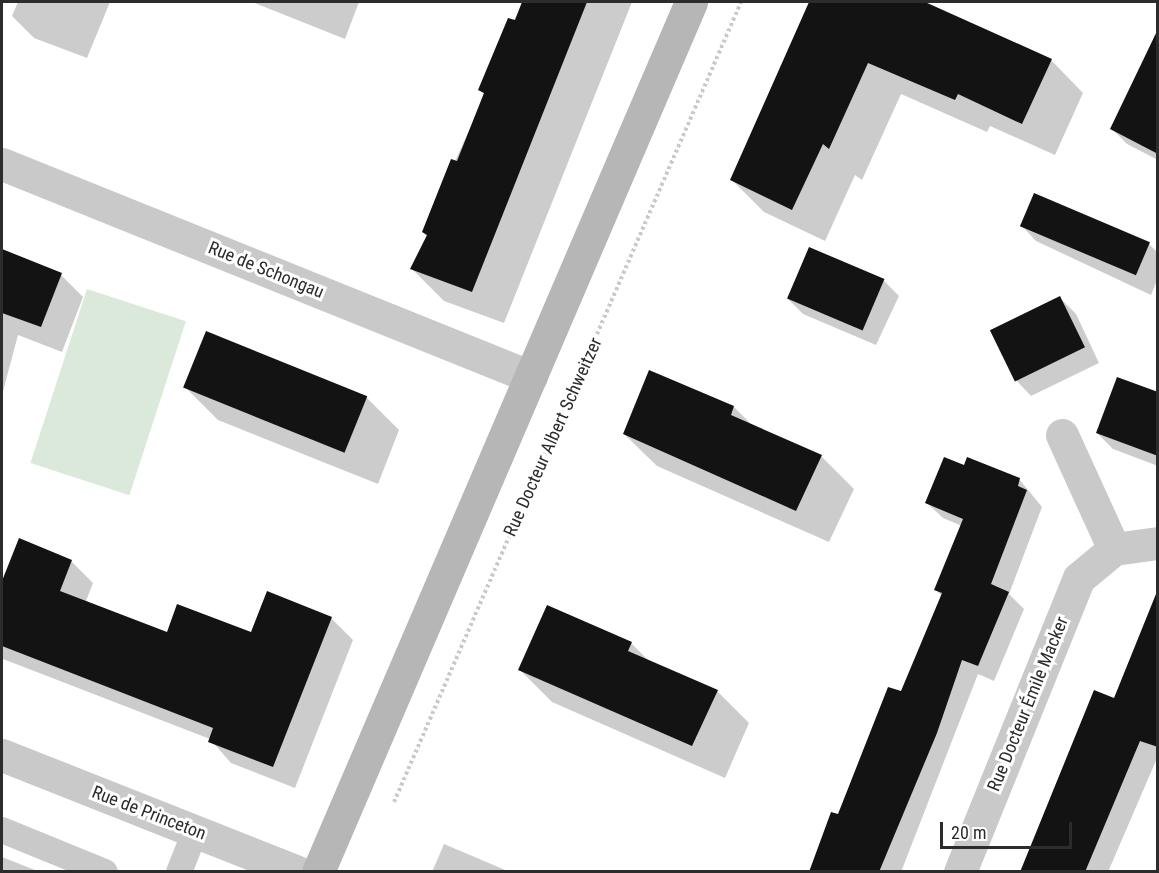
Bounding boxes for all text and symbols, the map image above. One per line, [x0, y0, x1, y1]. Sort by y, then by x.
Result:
street label: Rue de Schongau [205, 237, 327, 303]
street label: Rue Docteur Albert Schweitzer [499, 334, 607, 540]
street label: Rue Docteur Émile Macker [983, 614, 1073, 794]
street label: Rue de Princeton [89, 781, 209, 845]
scale bar [943, 810, 1075, 848]
text: 20 m [951, 822, 986, 843]

